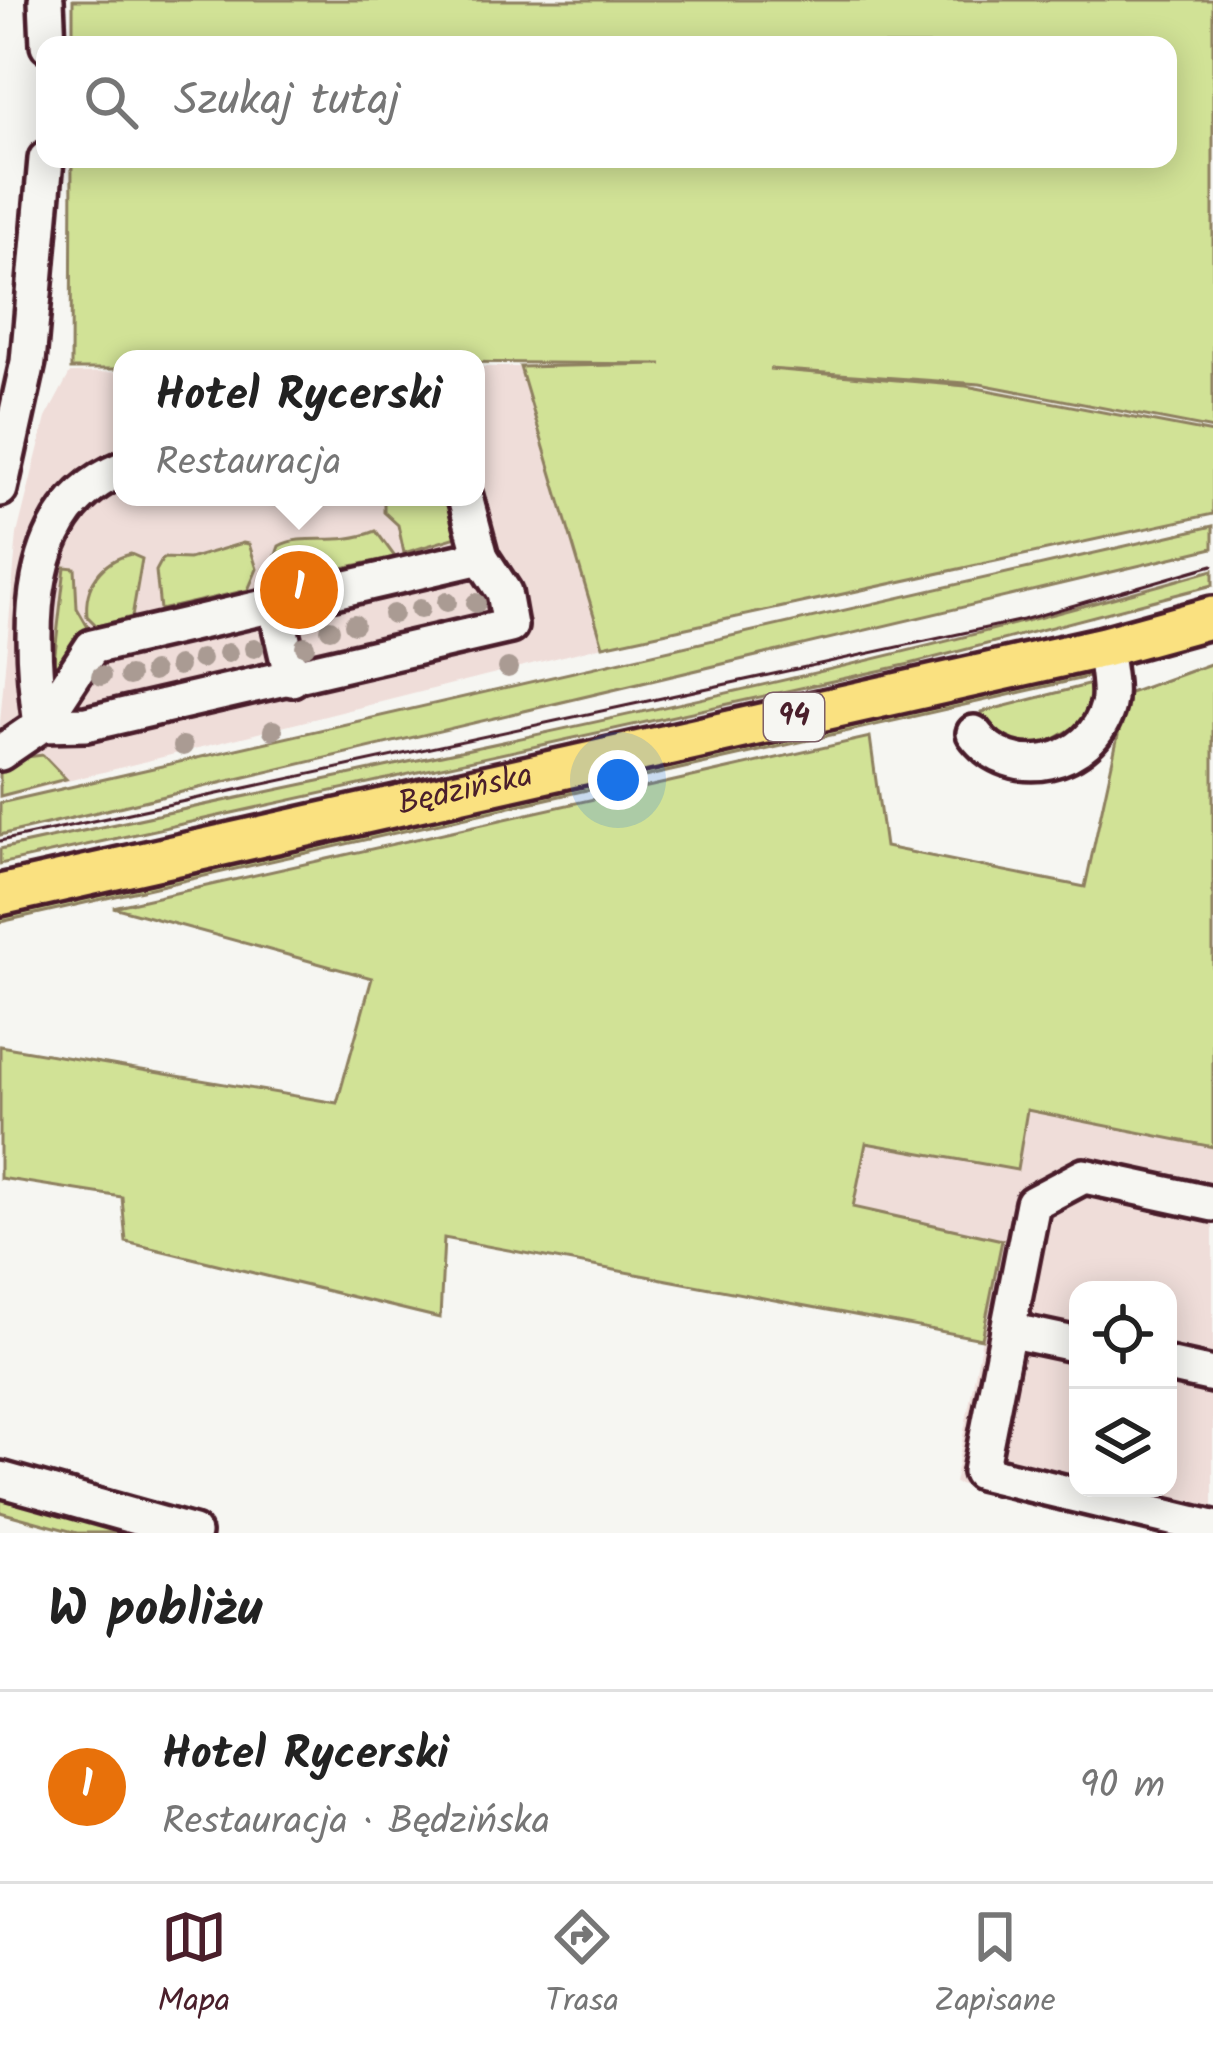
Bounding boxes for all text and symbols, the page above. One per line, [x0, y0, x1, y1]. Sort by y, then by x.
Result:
search box [36, 36, 1177, 168]
text: Szukaj tutaj [174, 66, 400, 138]
icon: search [78, 69, 144, 135]
popup [113, 350, 485, 506]
text: Hotel Rycerski [156, 361, 442, 433]
text: Restauracja [156, 433, 341, 495]
pin: 1 [260, 545, 338, 635]
road number: 94 [764, 693, 824, 741]
street label: Będzińska [393, 750, 538, 831]
your location [588, 750, 648, 810]
map controls [1069, 1281, 1177, 1497]
button: locate [1069, 1281, 1177, 1389]
button: layers [1069, 1389, 1177, 1497]
text: W pobliżu [48, 1571, 262, 1652]
text: Hotel Rycerski [162, 1720, 449, 1792]
text: 1 [81, 1756, 93, 1818]
text: 90 m [1080, 1756, 1165, 1818]
text: Restauracja · Będzińska [162, 1792, 550, 1854]
tab: Mapa [158, 1904, 230, 2029]
tab: Trasa [545, 1904, 619, 2029]
tab: Zapisane [934, 1904, 1055, 2029]

